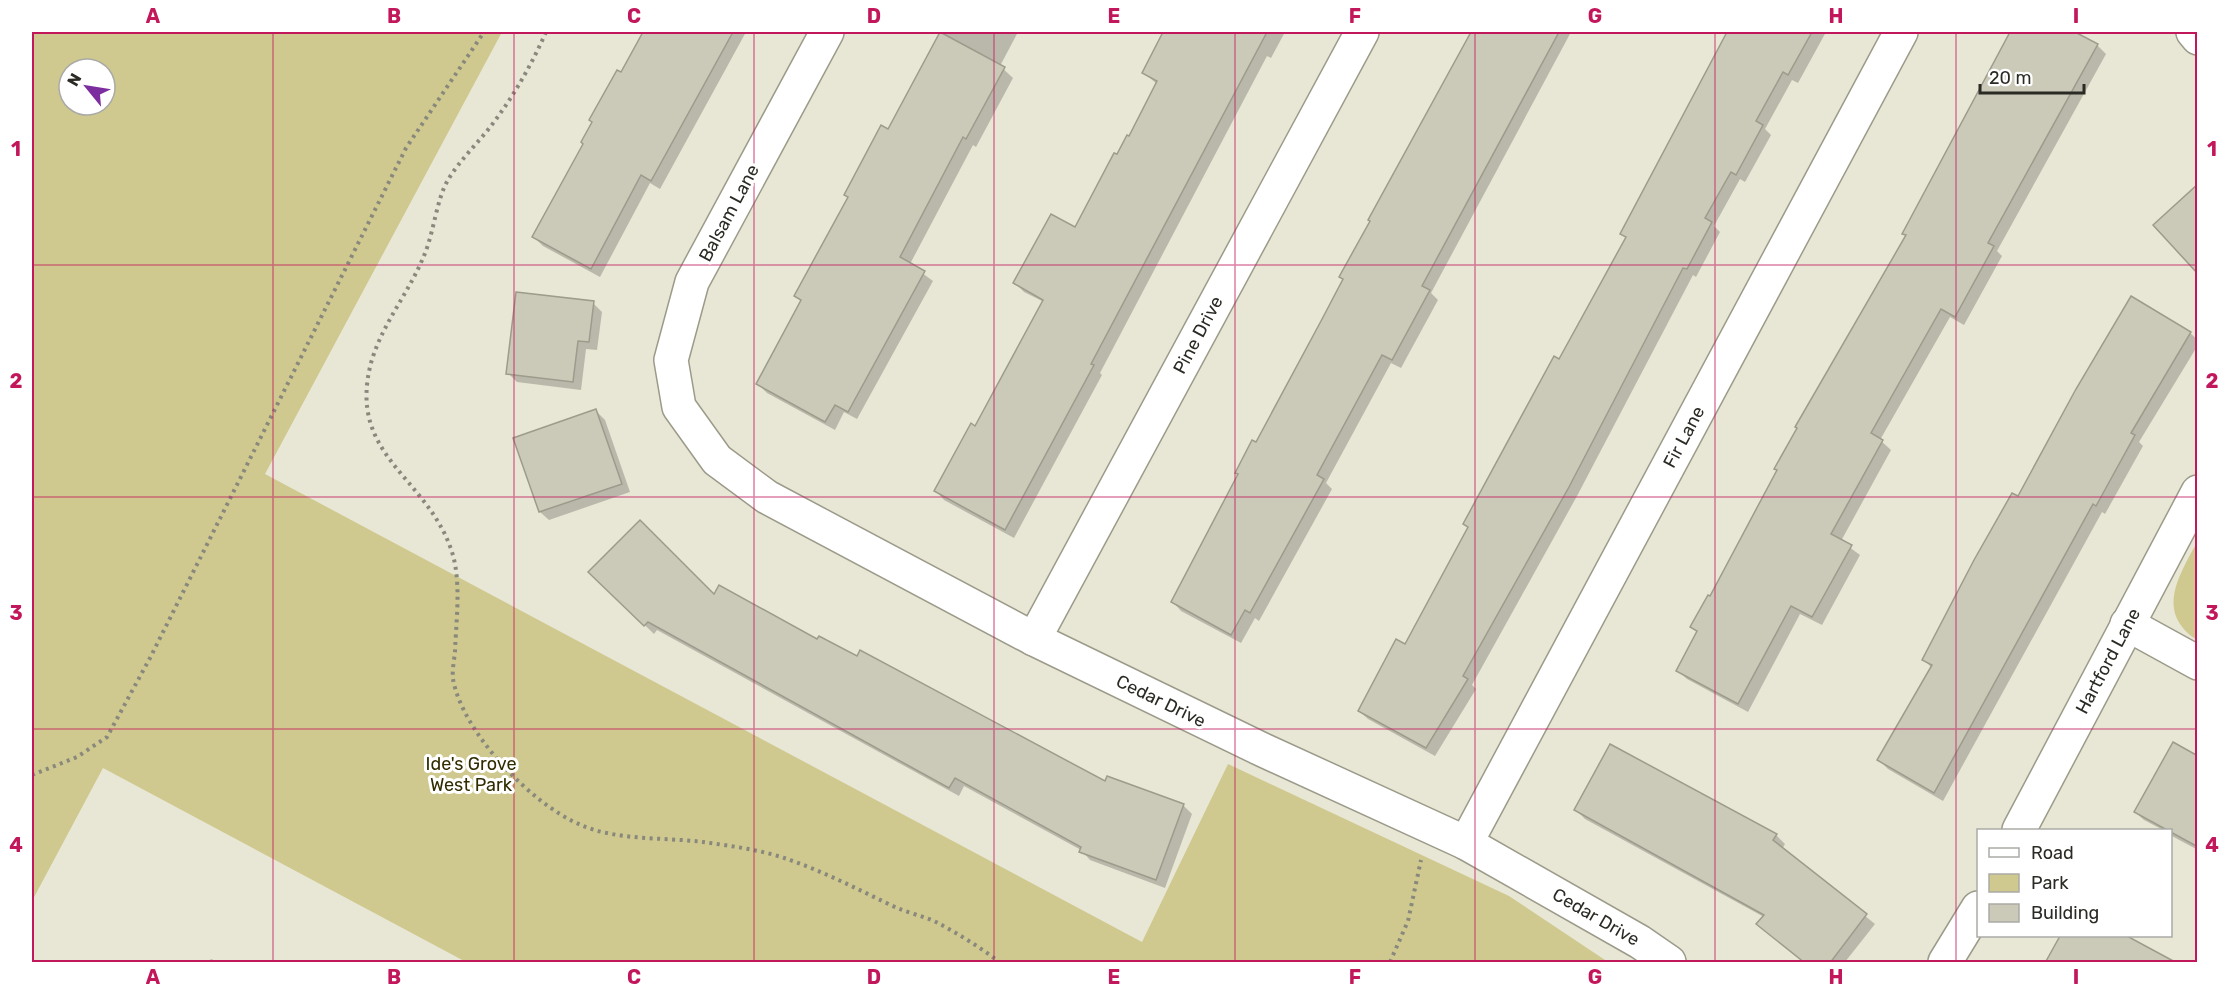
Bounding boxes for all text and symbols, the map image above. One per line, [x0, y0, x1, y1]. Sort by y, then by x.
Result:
text: A [146, 4, 161, 28]
text: B [387, 4, 401, 28]
text: C [627, 4, 641, 28]
text: D [867, 4, 881, 28]
text: E [1108, 4, 1120, 28]
text: F [1349, 4, 1361, 28]
text: G [1588, 4, 1602, 28]
text: H [1829, 4, 1843, 28]
text: I [2073, 4, 2079, 28]
north arrow [57, 57, 117, 117]
scale bar [1980, 57, 2084, 95]
text: 20 m [1989, 67, 2031, 89]
text: N [63, 70, 86, 89]
text: 1 [11, 137, 21, 161]
text: 1 [2207, 137, 2217, 161]
street label: Balsam Lane [694, 161, 764, 265]
street label: Pine Drive [1168, 292, 1228, 378]
text: 2 [10, 369, 23, 393]
text: 2 [2206, 369, 2219, 393]
street label: Fir Lane [1659, 402, 1709, 472]
text: 3 [9, 601, 23, 625]
text: 3 [2205, 601, 2219, 625]
street label: Hartford Lane [2071, 604, 2145, 718]
street label: Cedar Drive [1113, 670, 1209, 732]
park label: Ide's Grove West Park [426, 753, 516, 796]
legend [1977, 829, 2172, 937]
text: 4 [9, 833, 23, 857]
text: 4 [2205, 833, 2219, 857]
text: Road [2031, 842, 2074, 864]
text: Park [2031, 872, 2069, 894]
street label: Cedar Drive [1549, 883, 1643, 951]
text: Building [2031, 902, 2099, 924]
text: A [146, 965, 161, 989]
text: B [387, 965, 401, 989]
text: C [627, 965, 641, 989]
text: D [867, 965, 881, 989]
text: E [1108, 965, 1120, 989]
text: F [1349, 965, 1361, 989]
text: G [1588, 965, 1602, 989]
text: H [1829, 965, 1843, 989]
text: I [2073, 965, 2079, 989]

